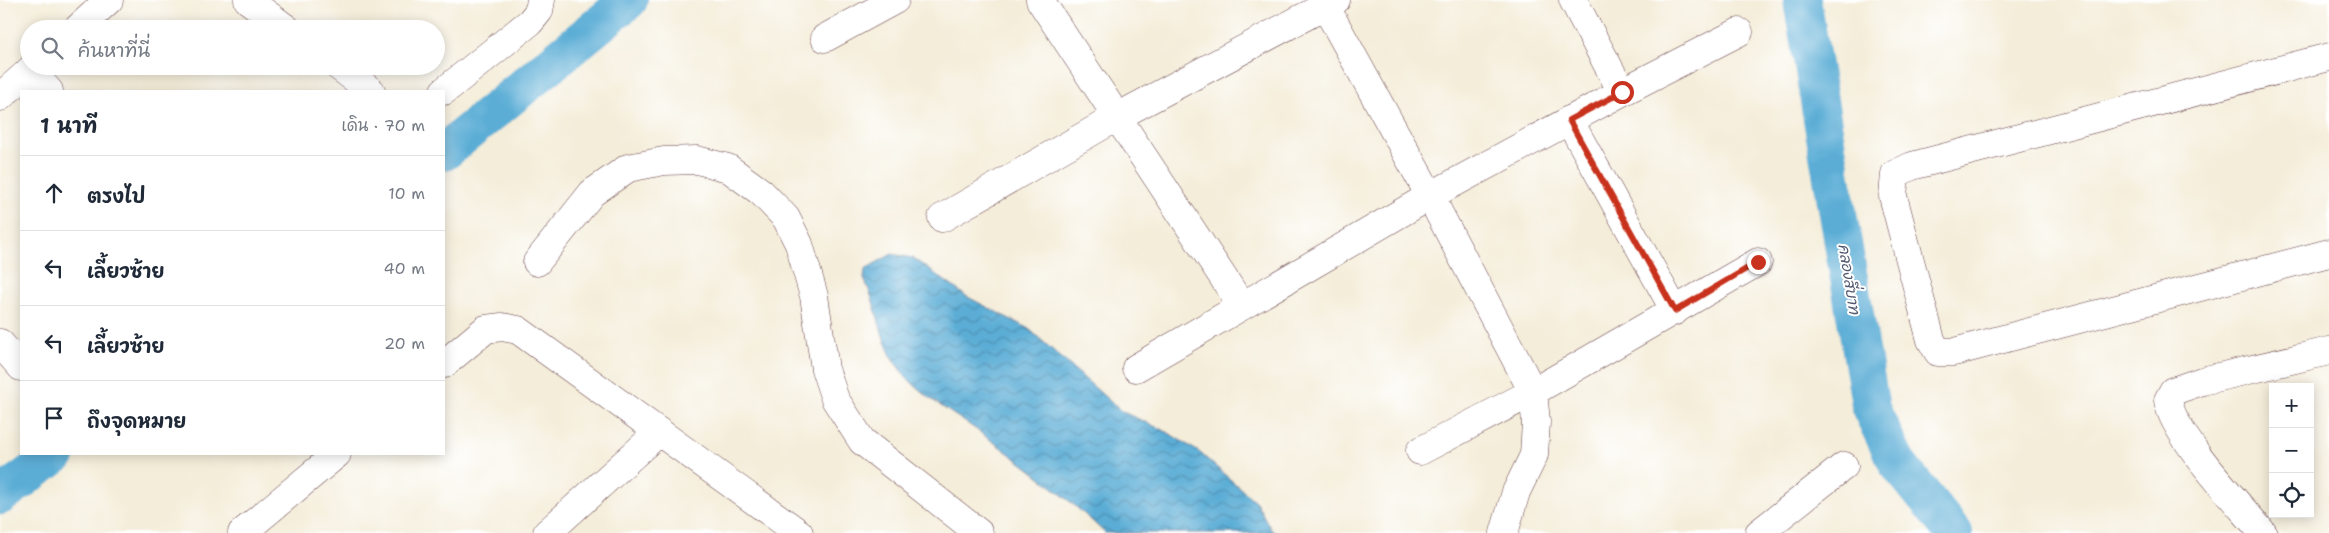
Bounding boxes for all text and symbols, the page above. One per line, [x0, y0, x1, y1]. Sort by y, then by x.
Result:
search box [20, 20, 445, 75]
icon: search [38, 34, 66, 62]
text: ค้นหาที่นี่ [78, 38, 150, 63]
route start [1611, 81, 1634, 104]
text: 1 นาที [40, 112, 97, 140]
text: เดิน · 70 m [342, 115, 425, 136]
icon: ahead [40, 179, 68, 207]
text: 10 m [388, 183, 425, 204]
text: ตรงไป [87, 184, 145, 209]
water label: คลองสี่บาท [1834, 242, 1869, 317]
route end [1747, 251, 1770, 274]
icon: left [40, 254, 68, 282]
text: 40 m [383, 258, 425, 279]
text: เลี้ยวซ้าย [87, 259, 164, 284]
icon: left [40, 329, 68, 357]
text: 20 m [384, 333, 425, 354]
text: เลี้ยวซ้าย [87, 334, 164, 359]
map controls [2269, 383, 2314, 518]
button: + [2269, 383, 2314, 428]
icon: arrive [40, 404, 68, 432]
text: ถึงจุดหมาย [87, 409, 186, 434]
button: − [2269, 428, 2314, 473]
button: locate [2269, 473, 2314, 518]

